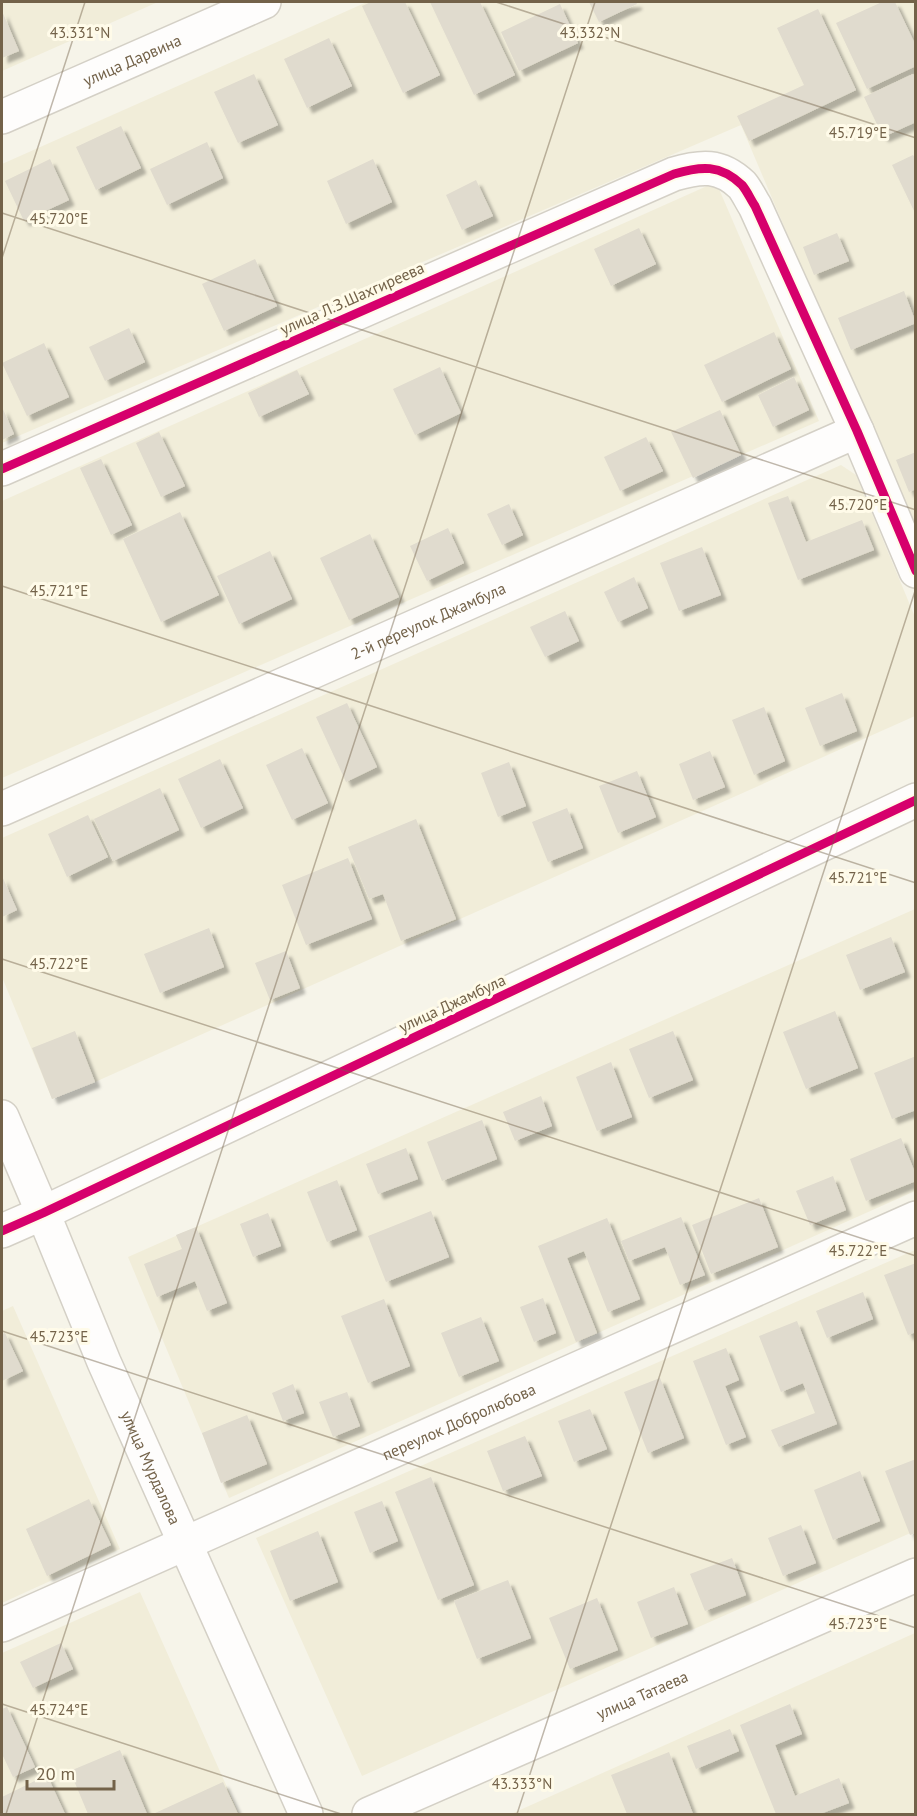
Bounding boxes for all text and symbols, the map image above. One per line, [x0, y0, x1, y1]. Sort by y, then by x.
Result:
text: 43.331°N [50, 23, 110, 42]
text: 43.332°N [560, 23, 620, 42]
street label: улица Дарвина [80, 30, 184, 90]
text: 45.719°E [829, 123, 887, 142]
text: 45.720°E [30, 209, 88, 228]
street label: улица Л.З.Шахгиреева [277, 257, 427, 339]
text: 45.720°E [829, 495, 887, 514]
street label: 2-й переулок Джамбула [348, 578, 509, 664]
text: 45.721°E [30, 581, 88, 600]
text: 45.721°E [829, 868, 887, 887]
text: 45.722°E [30, 954, 88, 973]
street label: улица Джамбула [395, 969, 509, 1037]
text: 45.722°E [829, 1241, 887, 1260]
text: 45.723°E [30, 1327, 88, 1346]
street label: переулок Добролюбова [379, 1379, 539, 1464]
street label: улица Мурдалова [117, 1407, 185, 1528]
text: 45.723°E [829, 1614, 887, 1633]
street label: улица Татаева [593, 1666, 691, 1723]
text: 45.724°E [30, 1700, 88, 1719]
scale bar [27, 1753, 114, 1791]
text: 20 m [36, 1762, 75, 1785]
text: 43.333°N [492, 1774, 552, 1793]

